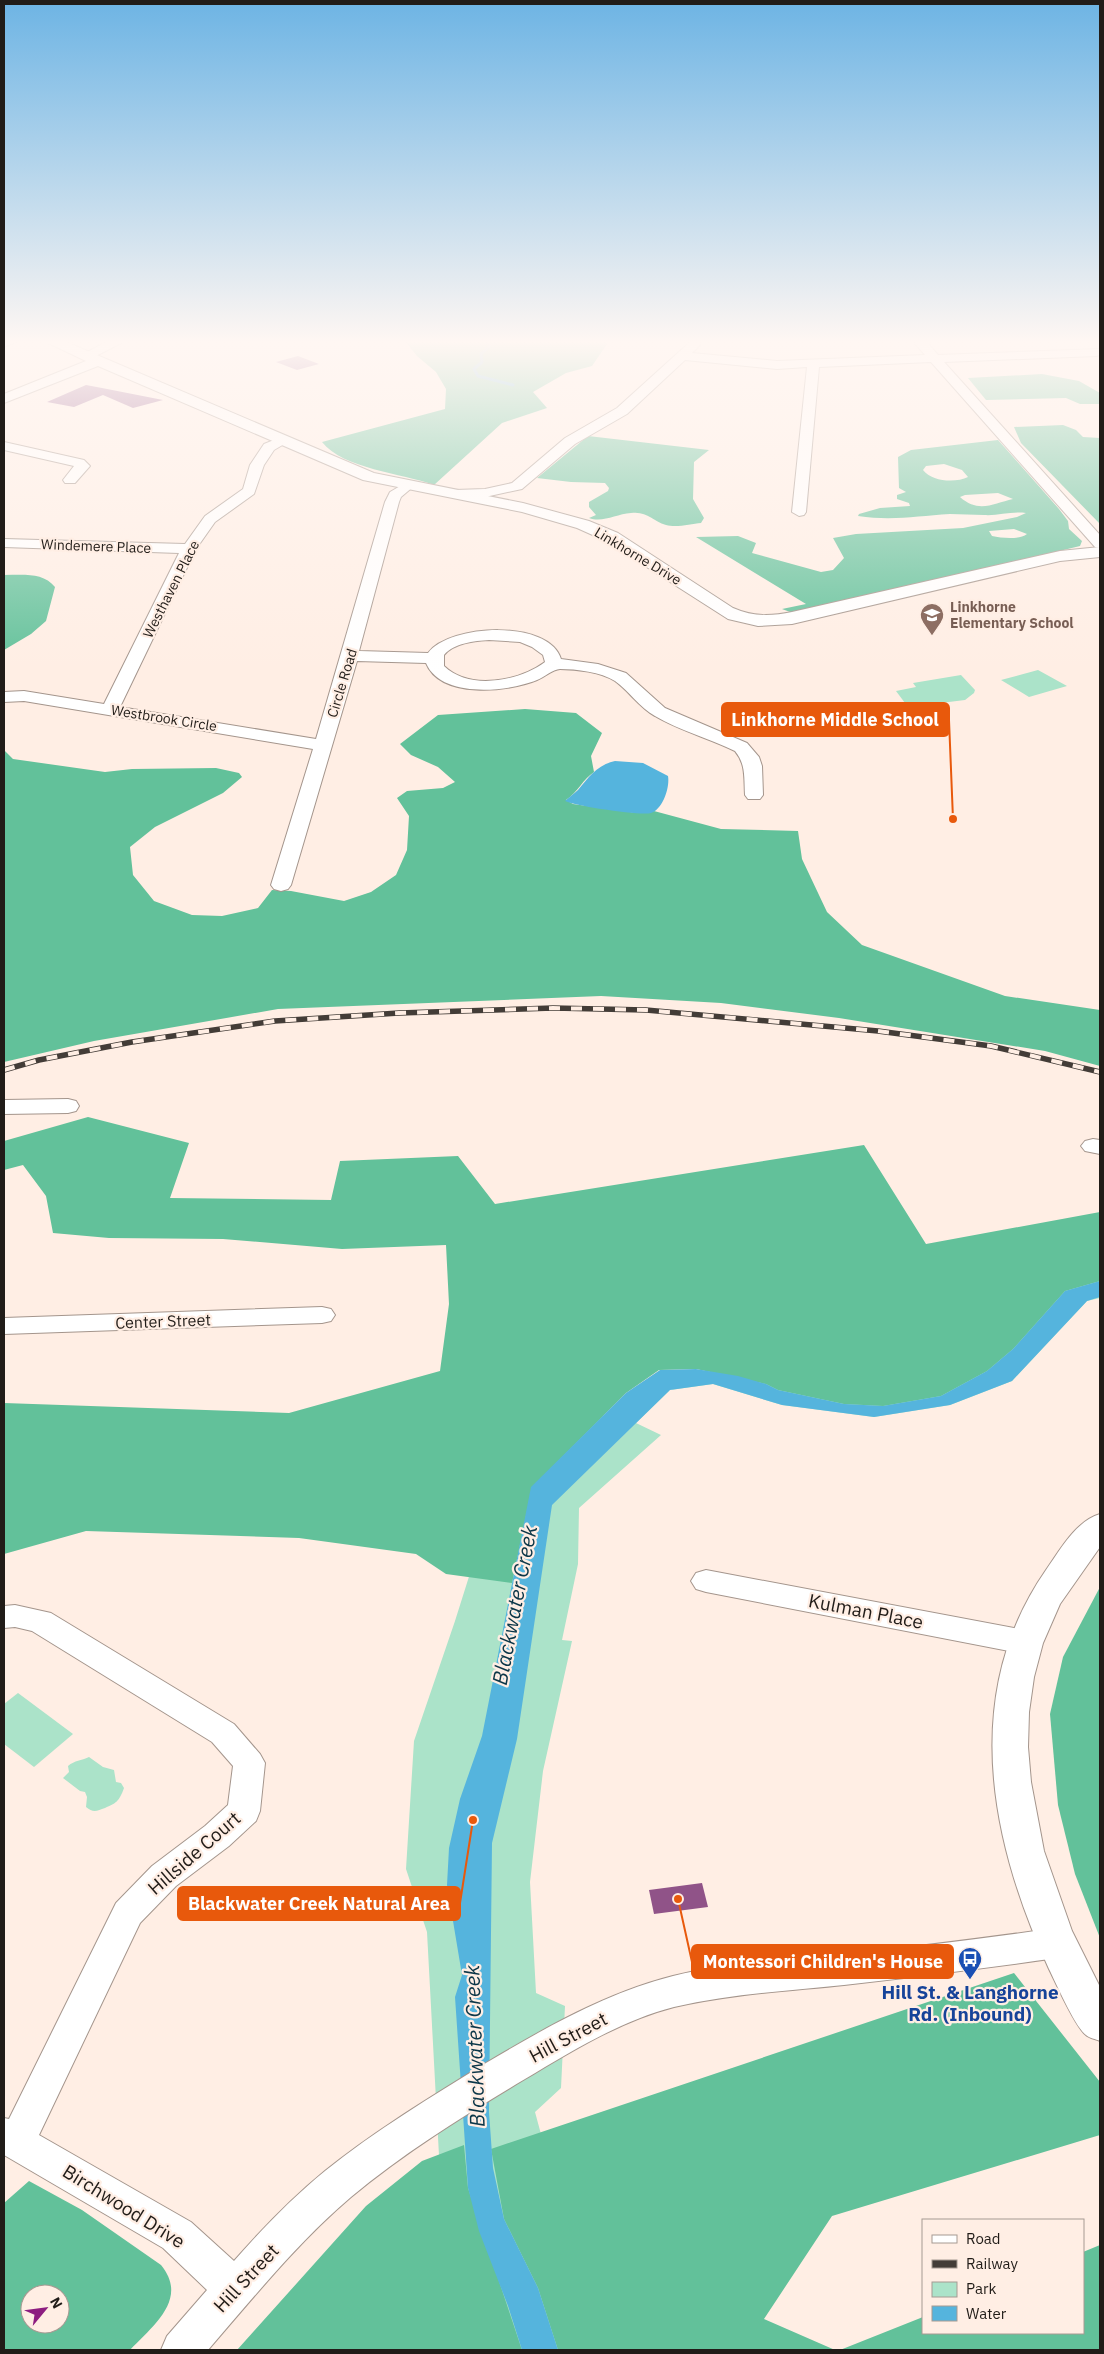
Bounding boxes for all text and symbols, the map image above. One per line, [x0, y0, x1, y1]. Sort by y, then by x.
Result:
street label: Linkhorne Drive [591, 523, 685, 589]
street label: Windemere Place [41, 535, 152, 557]
street label: Westhaven Place [139, 537, 203, 641]
place label: Linkhorne Elementary School [950, 598, 1074, 632]
school or university icon: Linkhorne Elementary School [919, 602, 945, 636]
street label: Circle Road [323, 646, 361, 720]
street label: Westbrook Circle [110, 701, 219, 735]
callout: Linkhorne Middle School [722, 703, 949, 736]
text: Linkhorne Middle School [731, 708, 939, 731]
street label: Center Street [115, 1309, 211, 1333]
water label: Blackwater Creek [485, 1522, 543, 1687]
street label: Kulman Place [807, 1588, 925, 1634]
street label: Hillside Court [143, 1806, 245, 1900]
callout: Blackwater Creek Natural Area [178, 1887, 460, 1920]
text: Blackwater Creek Natural Area [188, 1892, 450, 1915]
callout: Montessori Children's House [692, 1945, 953, 1978]
bus stop icon: Hill St. & Langhorne Rd. (Inbound) [957, 1946, 983, 1980]
text: Montessori Children's House [703, 1950, 943, 1973]
water label: Blackwater Creek [457, 1963, 491, 2127]
place label: Hill St. & Langhorne Rd. (Inbound) [881, 1980, 1059, 2026]
street label: Hill Street [525, 2006, 611, 2068]
street label: Birchwood Drive [58, 2159, 190, 2253]
legend [922, 2219, 1084, 2334]
text: Road [966, 2229, 1001, 2248]
street label: Hill Street [208, 2239, 284, 2317]
text: Railway [966, 2254, 1019, 2273]
text: Park [966, 2279, 996, 2298]
north arrow [20, 2284, 70, 2334]
text: N [46, 2294, 67, 2311]
text: Water [966, 2304, 1007, 2323]

